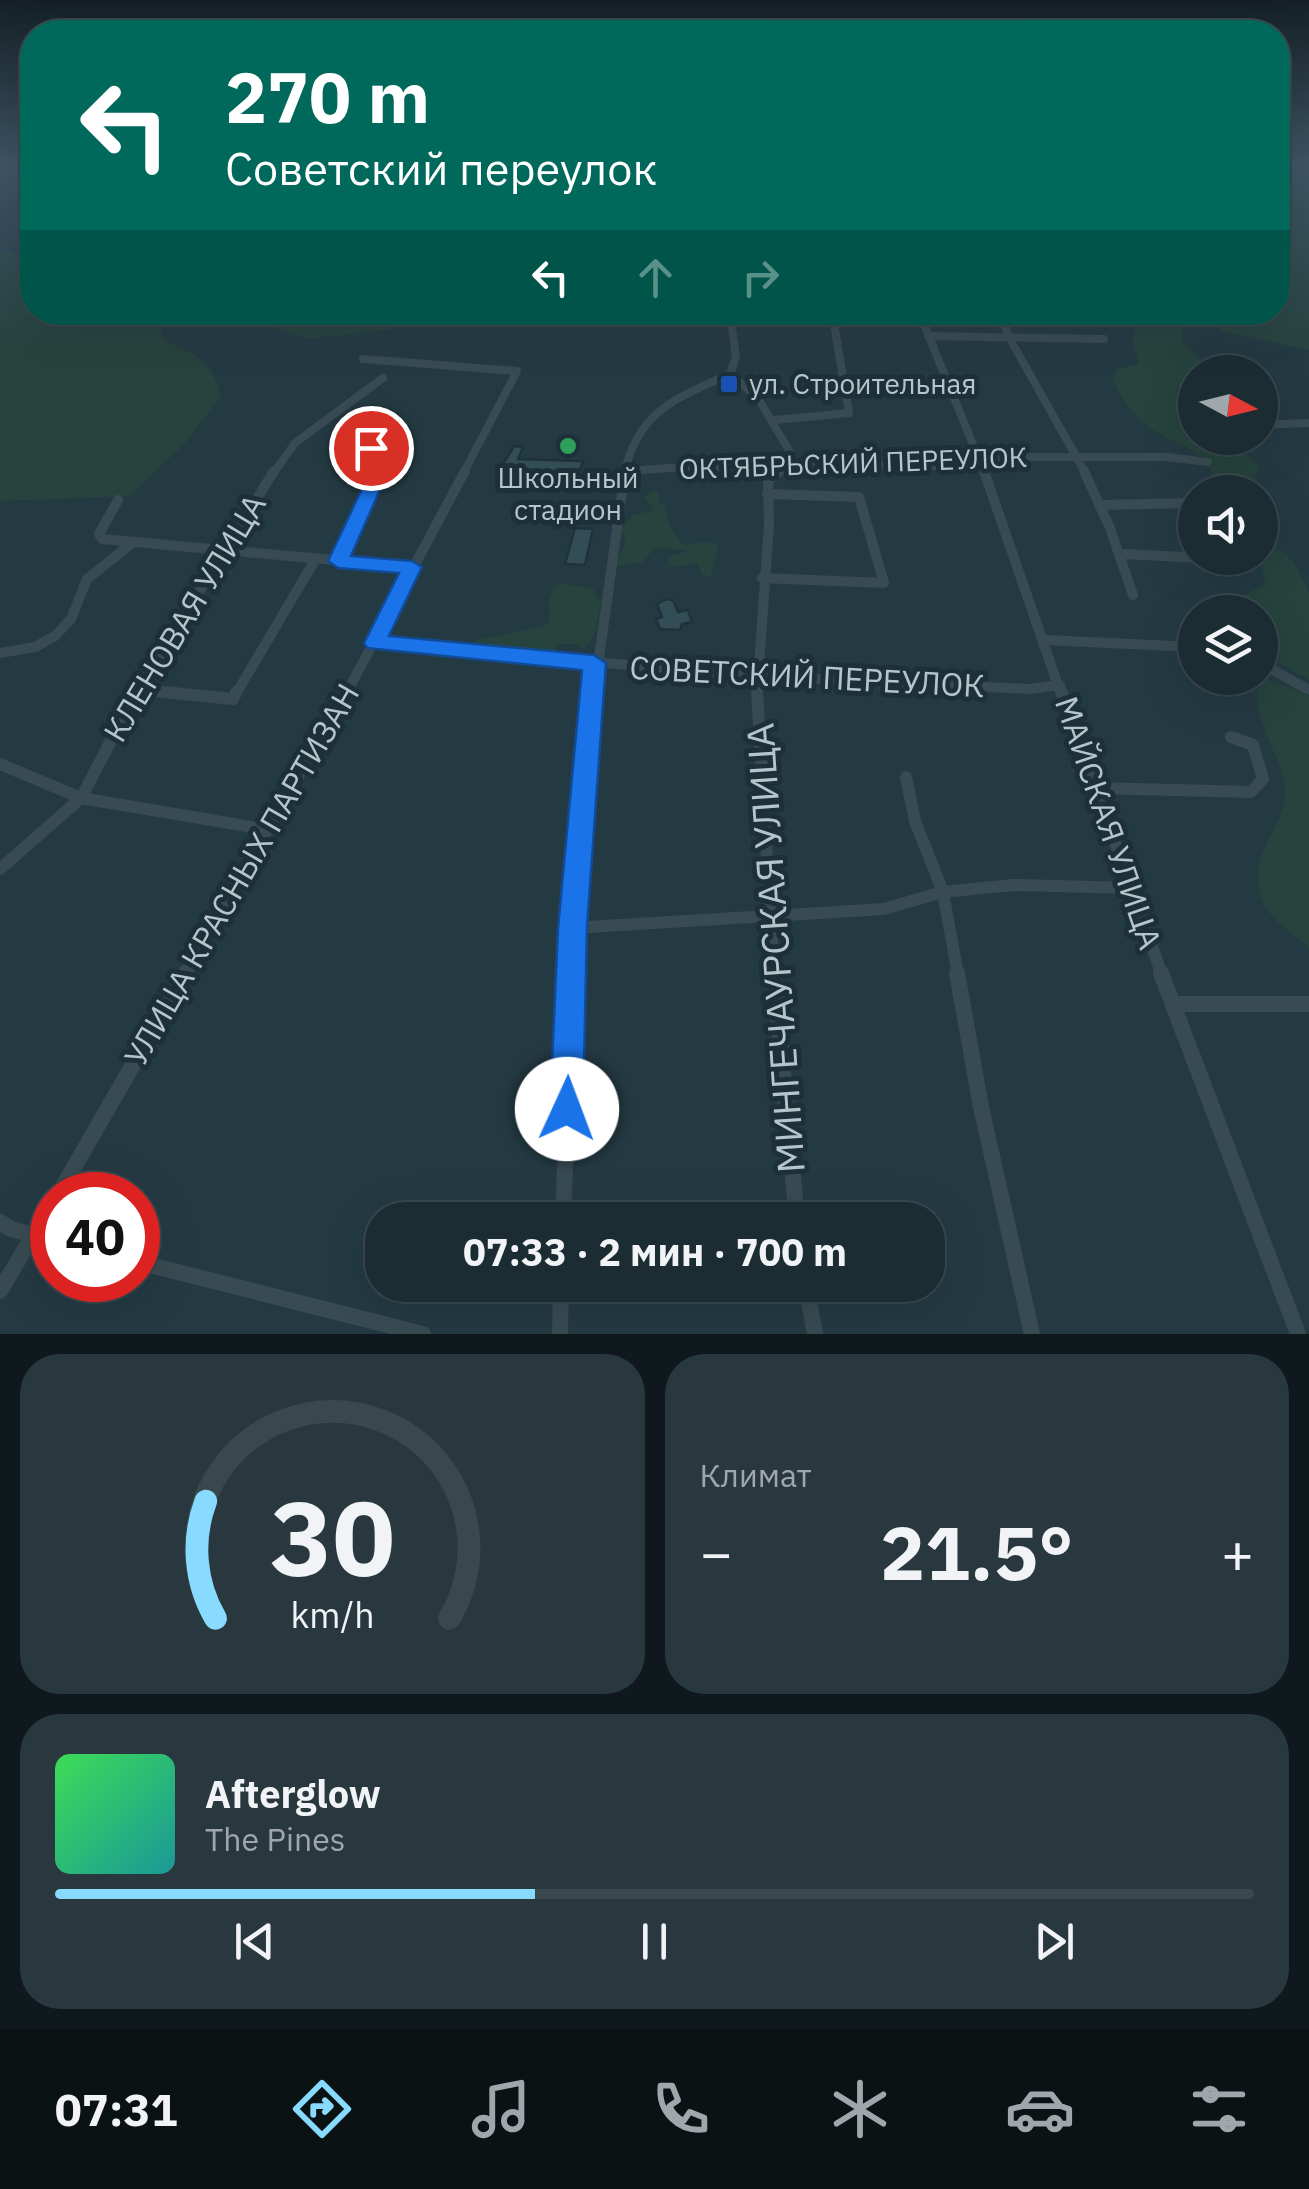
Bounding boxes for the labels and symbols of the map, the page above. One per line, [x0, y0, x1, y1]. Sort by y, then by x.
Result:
north arrow [1178, 355, 1278, 455]
place label: ул. Строительная [749, 365, 977, 402]
marker: ул. Строительная [718, 373, 740, 395]
pin [329, 406, 414, 491]
marker: Школьный стадион [557, 435, 579, 457]
street label: ОКТЯБРЬСКИЙ ПЕРЕУЛОК [678, 438, 1028, 487]
place label: Школьный стадион [498, 459, 638, 528]
street label: КЛЕНОВАЯ УЛИЦА [94, 486, 275, 749]
street label: СОВЕТСКИЙ ПЕРЕУЛОК [629, 646, 986, 706]
street label: УЛИЦА КРАСНЫХ ПАРТИЗАН [114, 676, 368, 1073]
street label: МАЙСКАЯ УЛИЦА [1046, 691, 1172, 955]
street label: МИНГЕЧАУРСКАЯ УЛИЦА [734, 721, 815, 1175]
position arrow [515, 1057, 619, 1161]
speed limit sign: 40 [30, 1172, 160, 1302]

